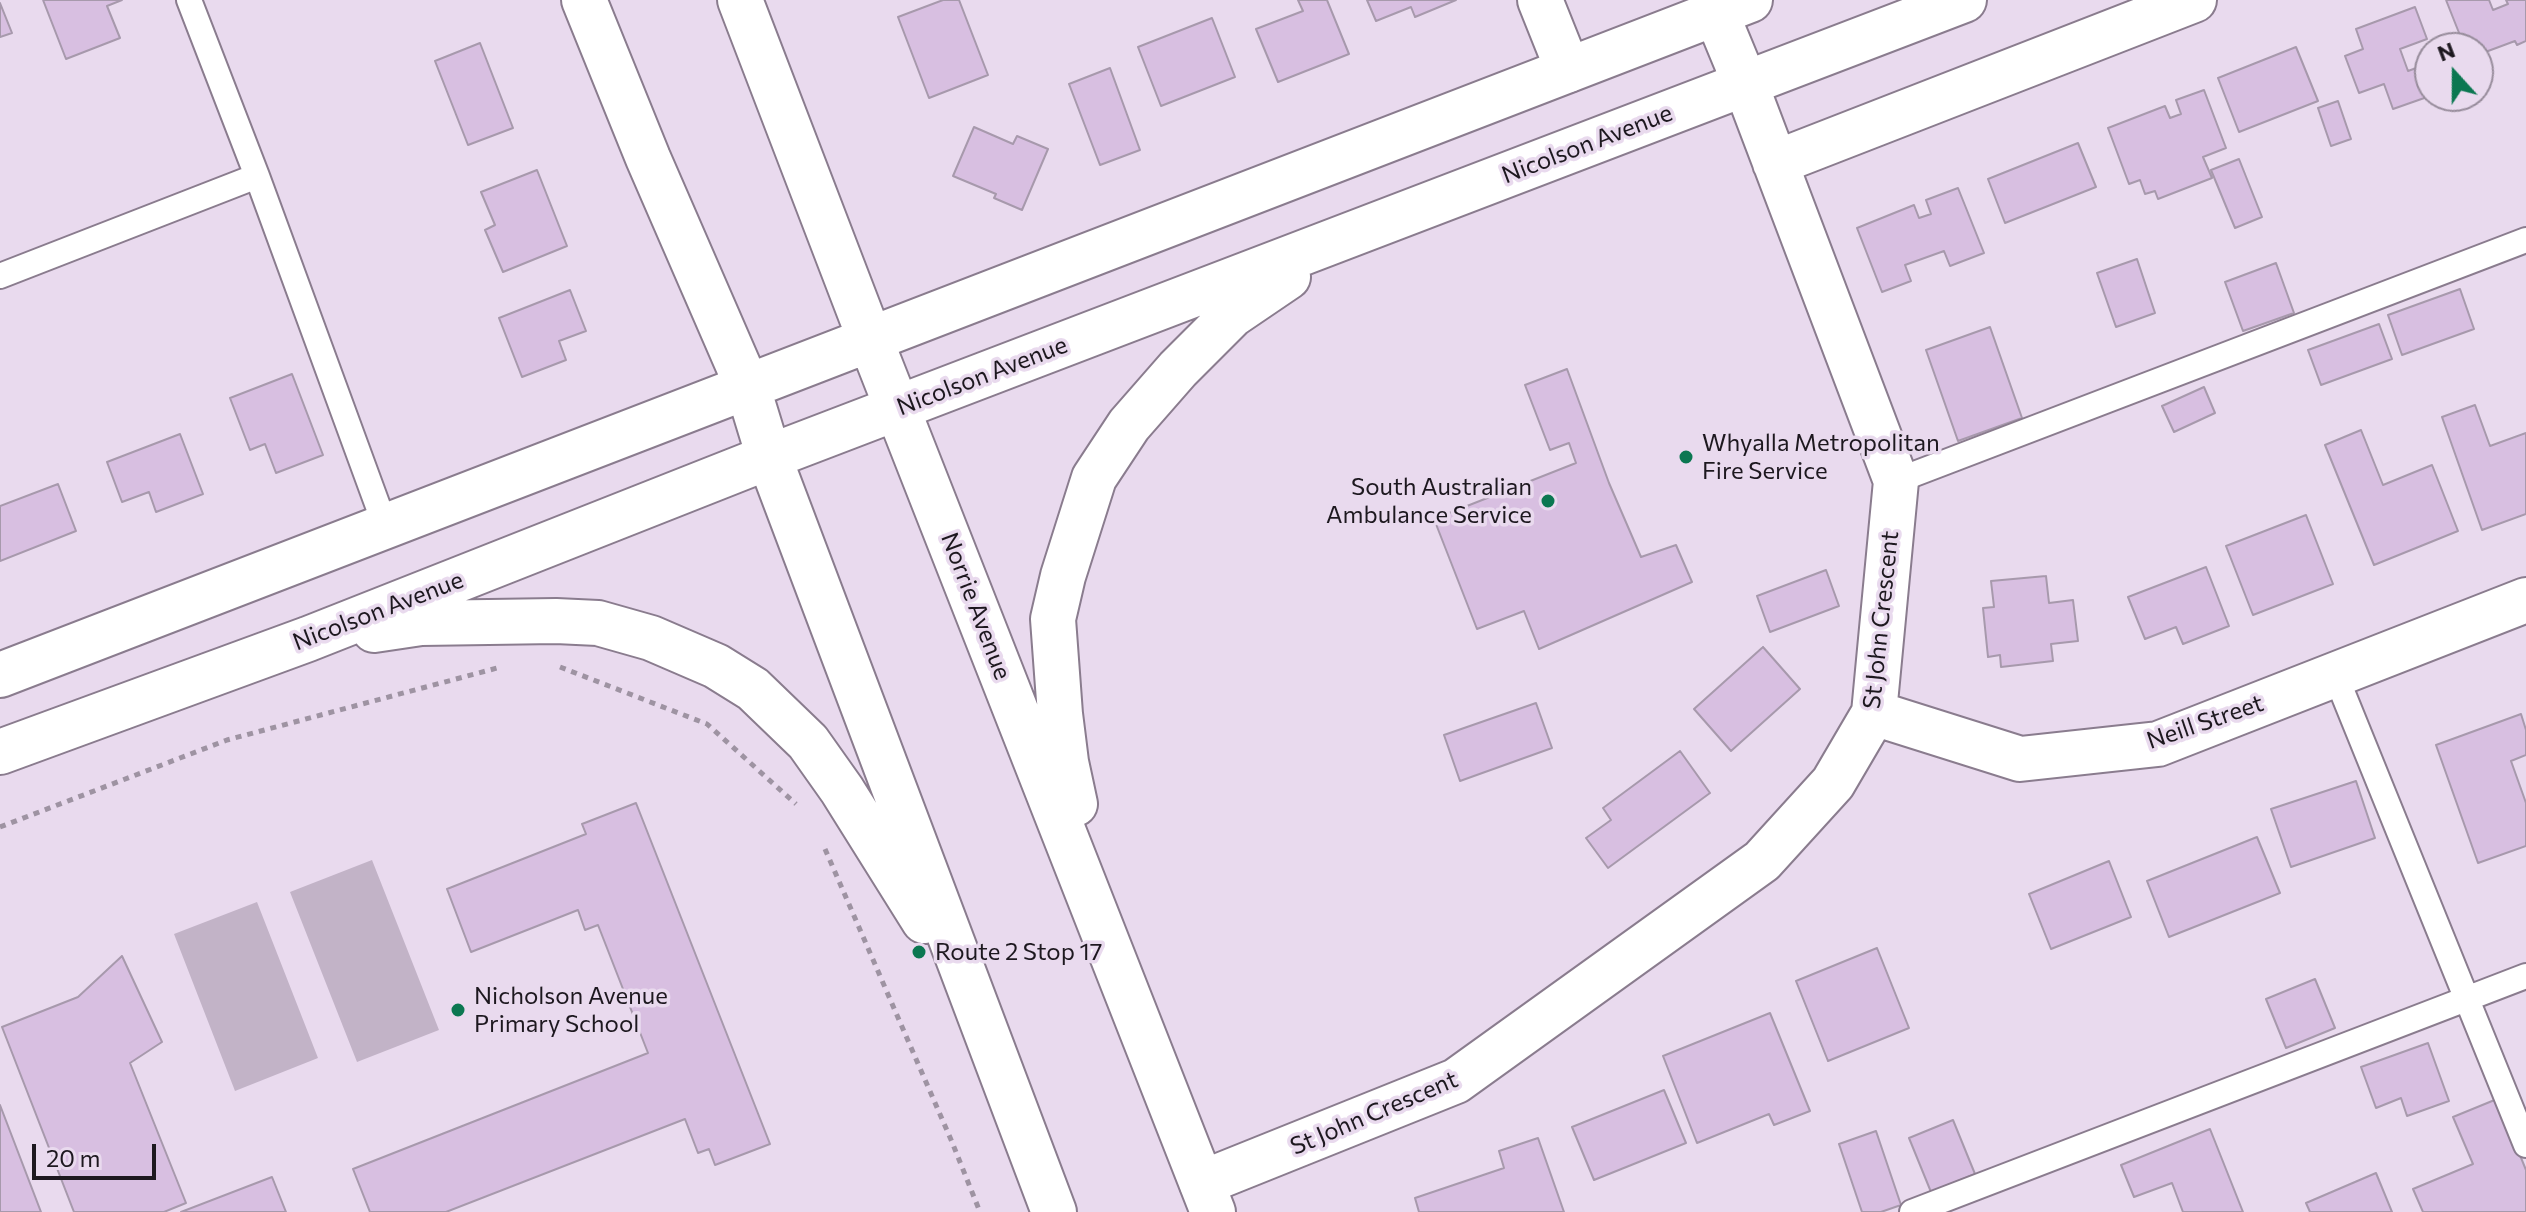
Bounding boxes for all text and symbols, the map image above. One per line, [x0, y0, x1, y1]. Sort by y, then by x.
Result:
north arrow [2414, 32, 2494, 112]
text: N [2433, 35, 2458, 67]
street label: Nicolson Avenue [1498, 98, 1676, 190]
street label: Nicolson Avenue [893, 330, 1071, 422]
place label: Whyalla Metropolitan Fire Service [1702, 429, 1940, 485]
marker: Whyalla Metropolitan Fire Service [1677, 448, 1695, 466]
place label: South Australian Ambulance Service [1326, 473, 1532, 529]
marker: South Australian Ambulance Service [1539, 492, 1557, 510]
street label: Norrie Avenue [935, 528, 1017, 684]
street label: St John Crescent [1857, 529, 1905, 711]
street label: Nicolson Avenue [289, 565, 467, 657]
street label: Neill Street [2143, 689, 2267, 755]
place label: Route 2 Stop 17 [935, 938, 1102, 966]
marker: Route 2 Stop 17 [910, 943, 928, 961]
place label: Nicholson Avenue Primary School [474, 982, 668, 1038]
marker: Nicholson Avenue Primary School [449, 1001, 467, 1019]
street label: St John Crescent [1286, 1065, 1462, 1161]
scale bar [36, 1128, 160, 1178]
text: 20 m [46, 1143, 100, 1172]

